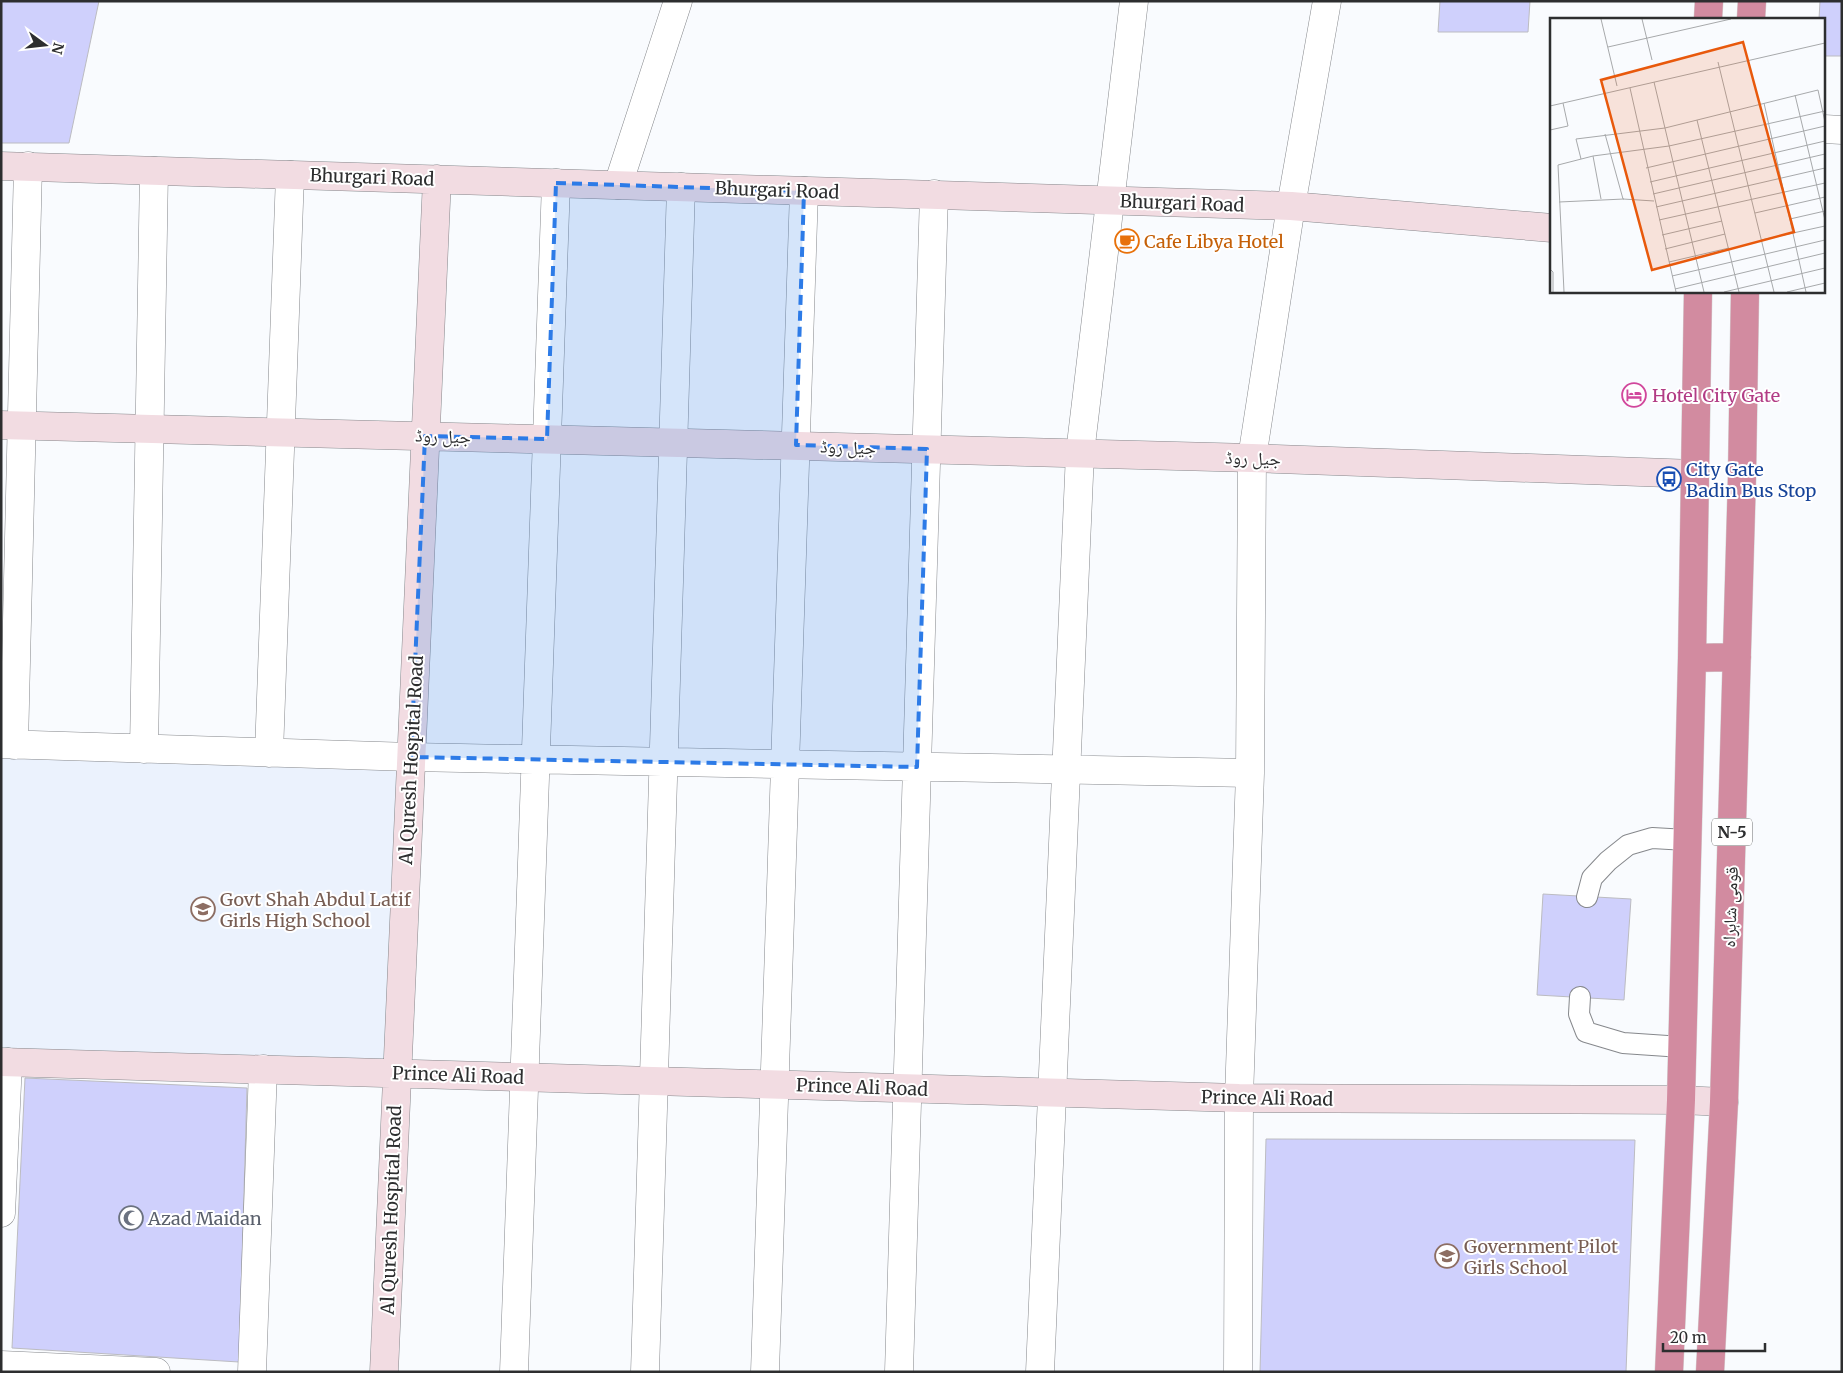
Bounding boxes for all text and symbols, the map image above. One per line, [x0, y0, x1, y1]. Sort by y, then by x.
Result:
inset map [1550, 18, 1826, 292]
north arrow [20, 20, 70, 70]
text: N [47, 41, 68, 56]
street label: Bhurgari Road [309, 163, 435, 191]
street label: Bhurgari Road [714, 176, 840, 204]
street label: Bhurgari Road [1119, 189, 1245, 217]
cafe icon: Cafe Libya Hotel [1114, 228, 1140, 254]
place label: Cafe Libya Hotel [1144, 230, 1284, 253]
hotel icon: Hotel City Gate [1621, 382, 1647, 408]
place label: Hotel City Gate [1652, 384, 1780, 407]
street label: جیل روڈ [415, 424, 471, 448]
street label: جیل روڈ [820, 435, 876, 459]
street label: جیل روڈ [1225, 446, 1281, 470]
place label: City Gate Badin Bus Stop [1686, 458, 1816, 502]
bus stop icon: City Gate Badin Bus Stop [1656, 466, 1682, 492]
street label: Al Quresh Hospital Road [394, 655, 428, 866]
road number: N-5 [1712, 819, 1752, 846]
street label: قومی شاہراہ [1717, 866, 1743, 948]
place label: Govt Shah Abdul Latif Girls High School [220, 888, 412, 932]
school or university icon: Govt Shah Abdul Latif Girls High School [190, 896, 216, 922]
street label: Prince Ali Road [391, 1061, 525, 1089]
street label: Prince Ali Road [795, 1073, 929, 1101]
street label: Prince Ali Road [1201, 1085, 1334, 1111]
street label: Al Quresh Hospital Road [376, 1105, 406, 1316]
mosque icon: Azad Maidan [118, 1205, 144, 1231]
place label: Azad Maidan [147, 1207, 262, 1230]
place label: Government Pilot Girls School [1464, 1235, 1618, 1279]
school or university icon: Government Pilot Girls School [1434, 1243, 1460, 1269]
scale bar [1663, 1320, 1766, 1352]
text: 20 m [1670, 1328, 1707, 1347]

